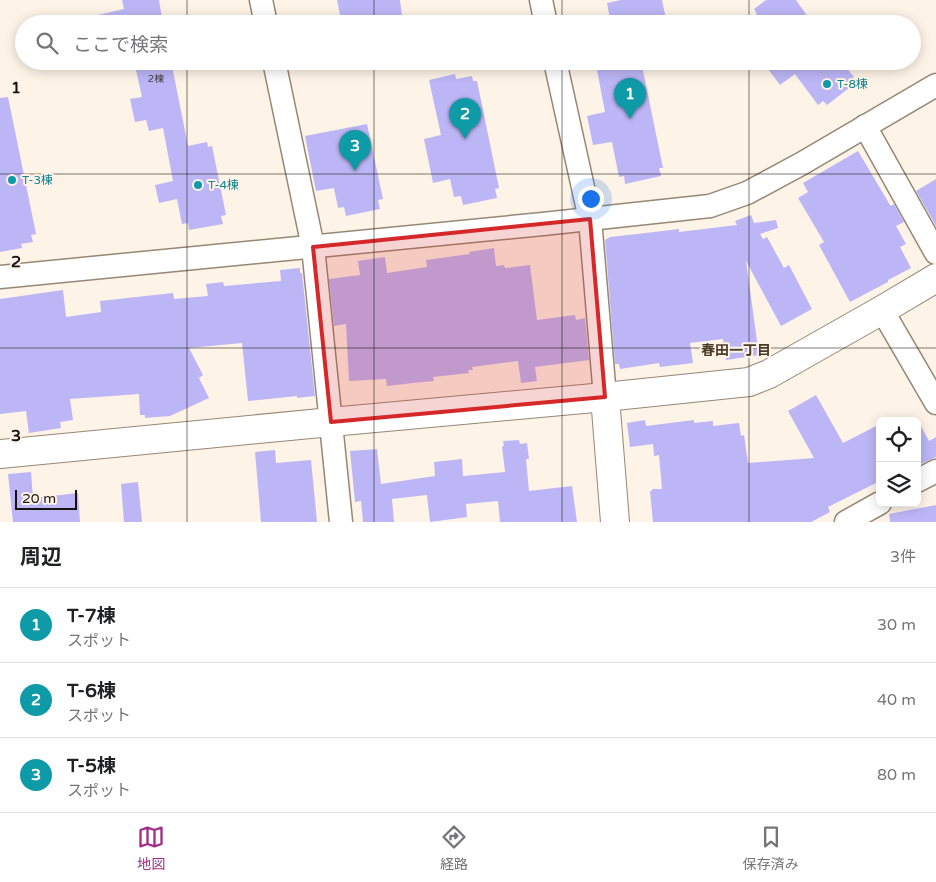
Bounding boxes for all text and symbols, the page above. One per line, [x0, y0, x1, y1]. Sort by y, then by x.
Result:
search box [15, 15, 921, 70]
icon: search [33, 29, 61, 57]
text: ここで検索 [73, 34, 168, 56]
house number: 2棟 [148, 73, 164, 85]
place label: T-8棟 [837, 77, 868, 91]
text: 1 [11, 78, 21, 98]
pin: 1 [614, 78, 646, 119]
marker: T-8棟 [821, 78, 833, 90]
pin: 2 [449, 98, 481, 139]
pin: 3 [339, 130, 371, 171]
place label: T-3棟 [22, 173, 53, 187]
marker: T-3棟 [6, 174, 18, 186]
place label: T-4棟 [208, 178, 239, 192]
marker: T-4棟 [192, 179, 204, 191]
your location [578, 186, 604, 212]
text: 2 [11, 252, 21, 272]
district label: 春田一丁目 [701, 342, 771, 359]
map controls [876, 417, 921, 507]
button: locate [876, 417, 921, 462]
text: 3 [11, 426, 21, 446]
button: layers [876, 462, 921, 507]
scale bar [15, 487, 78, 510]
text: 20 m [22, 490, 56, 507]
text: 周辺 [20, 545, 62, 570]
text: 3件 [890, 547, 916, 567]
text: T-7棟 [67, 605, 116, 627]
text: 1 [31, 615, 41, 635]
text: 30 m [877, 615, 916, 635]
text: スポット [67, 631, 131, 651]
text: T-6棟 [67, 680, 116, 702]
text: 2 [31, 690, 41, 710]
text: 40 m [877, 690, 916, 710]
text: スポット [67, 706, 131, 726]
text: T-5棟 [67, 755, 116, 777]
text: 3 [31, 765, 41, 785]
text: 80 m [877, 765, 916, 785]
text: スポット [67, 781, 131, 801]
tab: 地図 [137, 823, 165, 873]
tab: 経路 [440, 823, 468, 873]
tab: 保存済み [743, 823, 799, 873]

